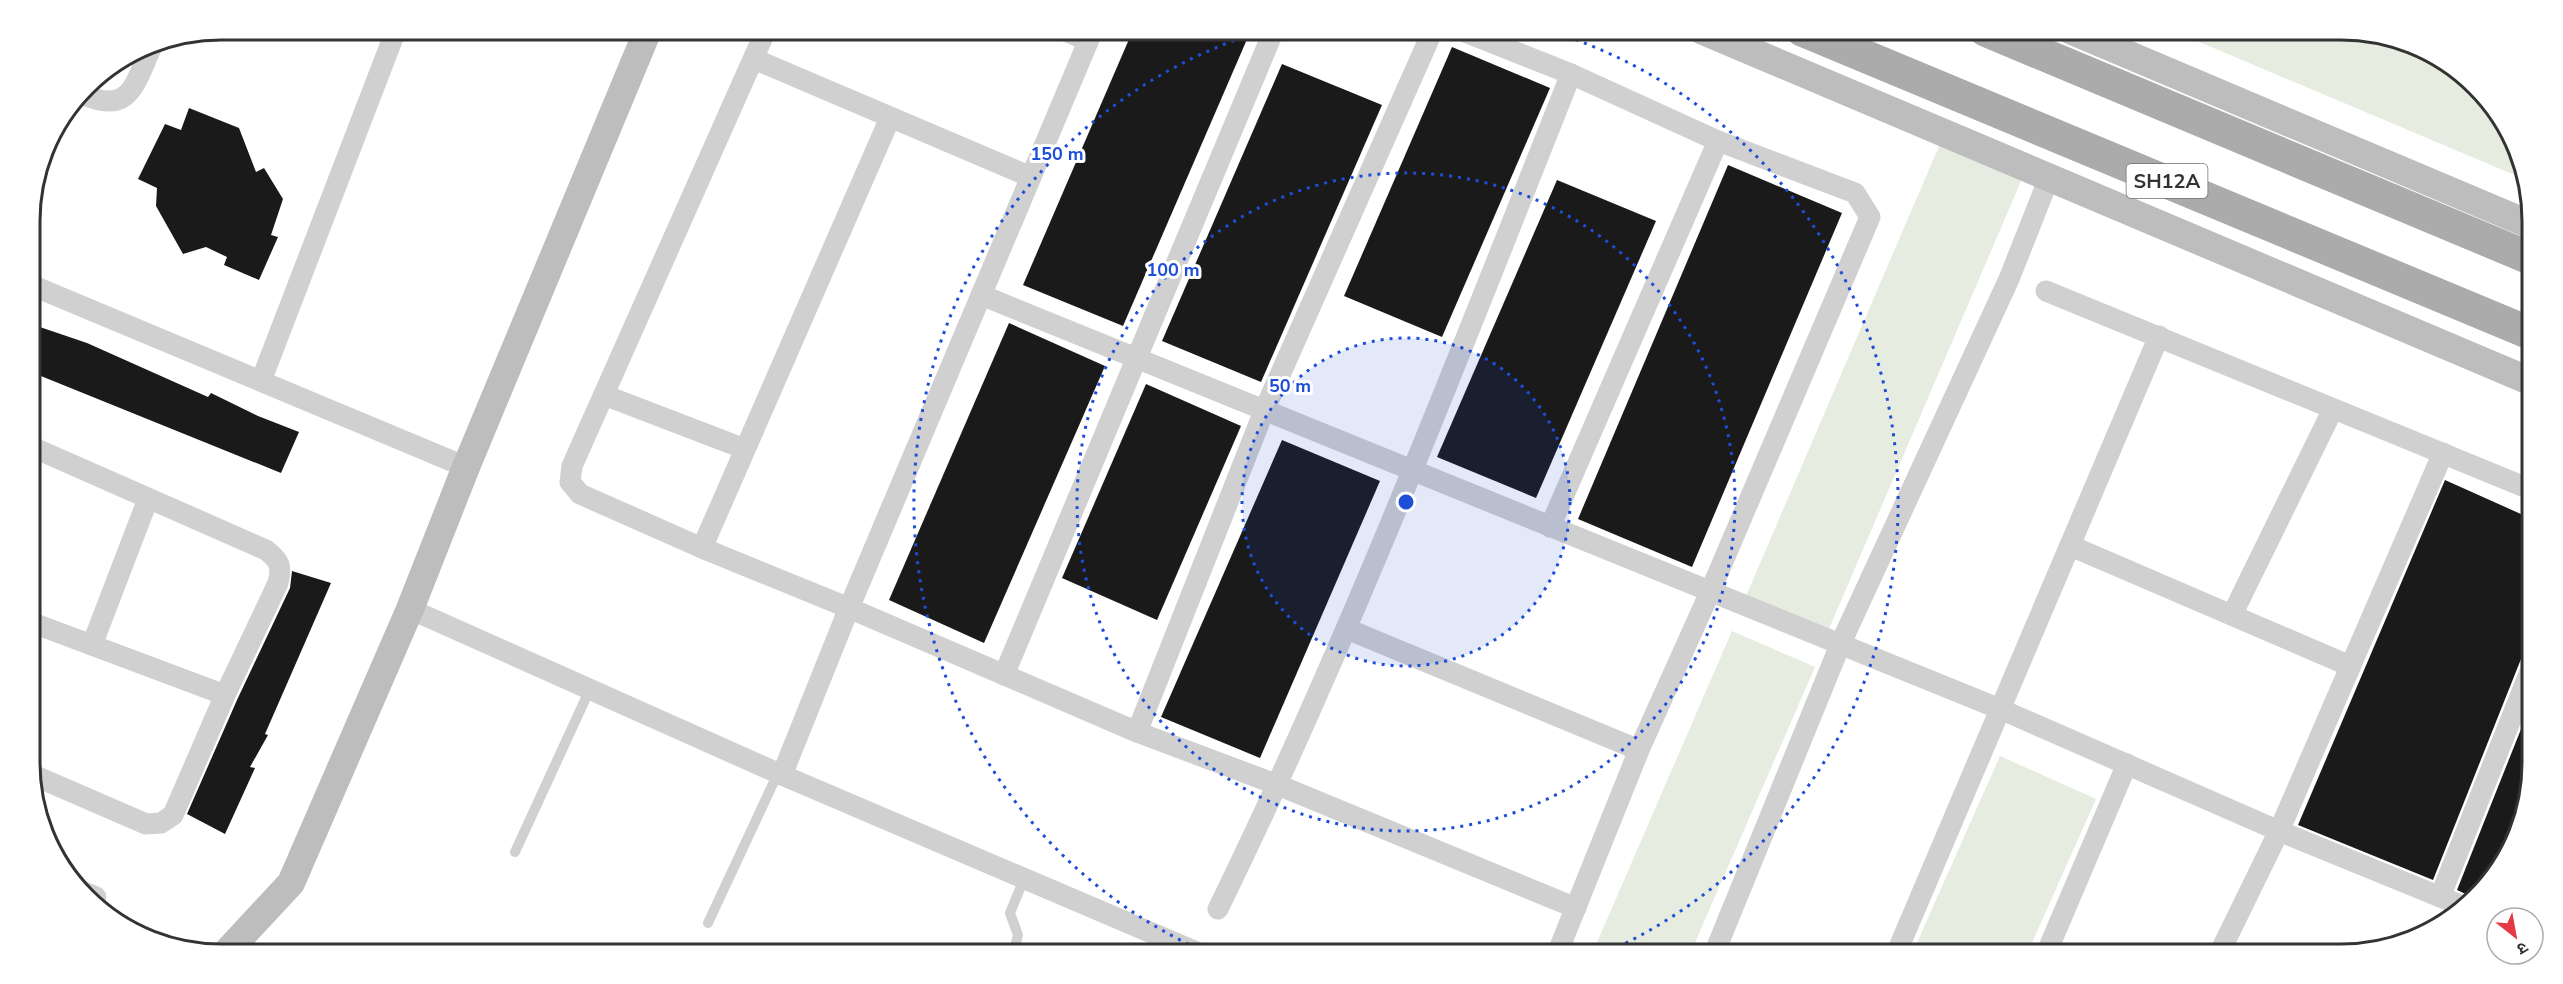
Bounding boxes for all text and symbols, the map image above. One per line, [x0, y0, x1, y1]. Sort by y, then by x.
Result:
text: 150 m [1030, 142, 1084, 166]
road number: SH12A [2126, 164, 2208, 198]
text: 100 m [1146, 258, 1200, 282]
text: 50 m [1269, 374, 1311, 398]
centre of rings [1396, 492, 1416, 512]
north arrow [2485, 906, 2545, 966]
text: उ [2512, 936, 2532, 960]

